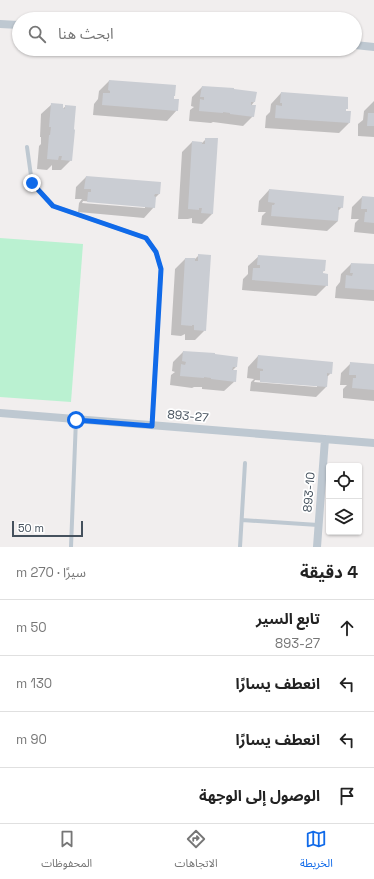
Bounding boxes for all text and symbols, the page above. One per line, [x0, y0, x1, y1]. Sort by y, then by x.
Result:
search box [12, 12, 362, 56]
icon: search [26, 23, 48, 45]
text: ابحث هنا [58, 24, 114, 43]
route end [23, 174, 41, 192]
street label: 893-27 [167, 406, 210, 426]
route start [67, 411, 85, 429]
map controls [326, 463, 362, 535]
button: locate [326, 463, 362, 499]
street label: 893-10 [299, 471, 319, 513]
button: layers [326, 499, 362, 535]
scale bar [12, 519, 83, 538]
text: 50 m [18, 521, 44, 535]
text: 4 دقيقة [300, 561, 358, 583]
text: سيرًا · 270 m [16, 564, 86, 581]
text: تابع السير [256, 609, 320, 628]
icon: ahead [336, 617, 358, 639]
text: 50 m [16, 619, 47, 636]
text: 893-27 [275, 635, 320, 652]
icon: left [336, 673, 358, 695]
text: انعطف يسارًا [236, 674, 320, 693]
text: 130 m [16, 675, 52, 692]
icon: left [336, 729, 358, 751]
text: انعطف يسارًا [236, 730, 320, 749]
text: 90 m [16, 731, 47, 748]
icon: arrive [336, 785, 358, 807]
text: الوصول إلى الوجهة [199, 786, 320, 805]
tab: المحفوظات [41, 828, 92, 875]
tab: الاتجاهات [175, 828, 218, 875]
tab: الخريطة [300, 828, 333, 875]

